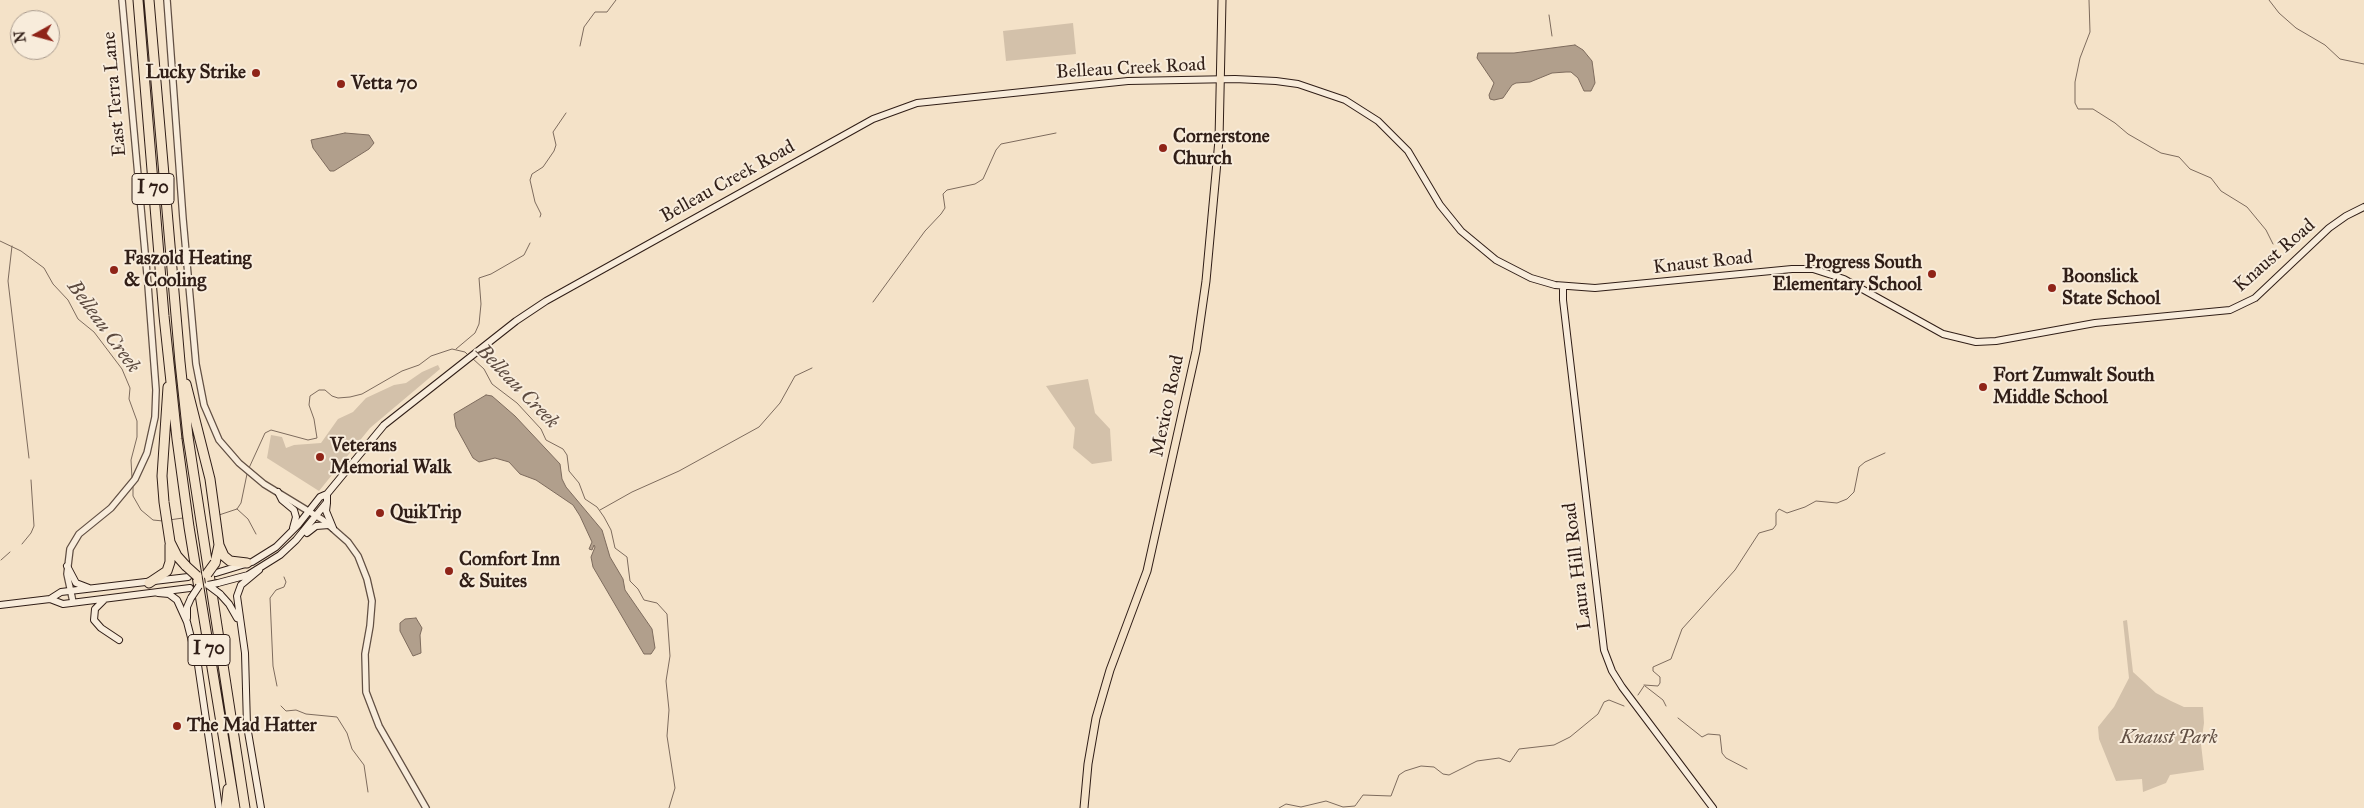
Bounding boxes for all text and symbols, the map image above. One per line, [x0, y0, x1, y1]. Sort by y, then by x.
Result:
north arrow [10, 10, 60, 60]
text: N [11, 30, 30, 44]
street label: East Terra Lane [98, 31, 132, 157]
street label: Belleau Creek Road [1056, 54, 1206, 84]
place label: Lucky Strike [145, 62, 246, 84]
marker: Lucky Strike [250, 67, 262, 79]
place label: Vetta 70 [351, 73, 418, 95]
marker: Vetta 70 [335, 78, 347, 90]
place label: Cornerstone Church [1173, 126, 1270, 170]
street label: Belleau Creek Road [657, 136, 799, 228]
marker: Cornerstone Church [1157, 142, 1169, 154]
road number: I 70 [132, 173, 174, 204]
street label: Knaust Road [2230, 215, 2320, 297]
street label: Knaust Road [1652, 246, 1754, 280]
place label: Faszold Heating & Cooling [124, 248, 251, 292]
place label: Progress South Elementary School [1773, 252, 1922, 296]
marker: Faszold Heating & Cooling [108, 264, 120, 276]
place label: Boonslick State School [2062, 266, 2160, 310]
marker: Progress South Elementary School [1926, 268, 1938, 280]
water label: Belleau Creek [61, 276, 145, 378]
marker: Boonslick State School [2046, 282, 2058, 294]
water label: Belleau Creek [471, 340, 563, 434]
street label: Mexico Road [1146, 353, 1190, 459]
place label: Fort Zumwalt South Middle School [1993, 365, 2155, 409]
marker: Fort Zumwalt South Middle School [1977, 381, 1989, 393]
place label: Veterans Memorial Walk [330, 435, 452, 479]
marker: Veterans Memorial Walk [314, 451, 326, 463]
street label: Laura Hill Road [1559, 501, 1597, 631]
place label: QuikTrip [390, 502, 462, 524]
marker: QuikTrip [374, 507, 386, 519]
place label: Comfort Inn & Suites [459, 549, 560, 593]
marker: Comfort Inn & Suites [443, 565, 455, 577]
road number: I 70 [188, 634, 230, 666]
place label: The Mad Hatter [187, 715, 317, 737]
marker: The Mad Hatter [171, 720, 183, 732]
park label: Knaust Park [2120, 727, 2218, 749]

